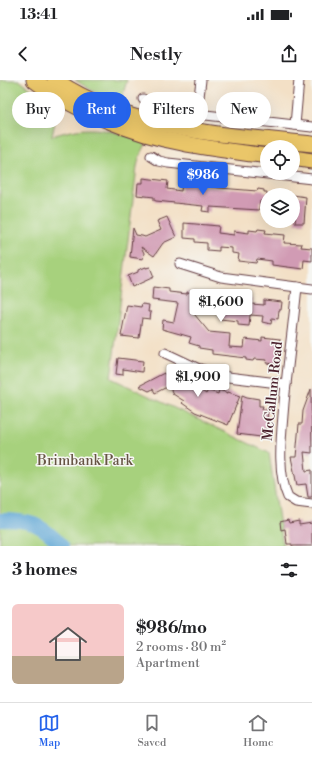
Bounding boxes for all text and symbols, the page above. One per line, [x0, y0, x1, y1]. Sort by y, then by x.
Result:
text: 13:41 [20, 5, 57, 24]
icon: back [12, 43, 34, 65]
text: Nestly [130, 43, 182, 66]
icon: share [278, 43, 300, 65]
chip: Buy [12, 92, 65, 128]
chip: Rent [73, 92, 131, 128]
chip: Filters [139, 92, 208, 128]
chip: New [216, 92, 271, 128]
map controls [260, 140, 300, 228]
button: locate [260, 140, 300, 180]
pin: $986 [179, 162, 227, 196]
text: $986 [187, 167, 219, 183]
button: layers [260, 188, 300, 228]
pin: $1,600 [188, 289, 254, 323]
text: $1,600 [198, 294, 244, 310]
street label: McCallum Road [259, 340, 287, 442]
pin: $1,900 [165, 364, 231, 398]
text: $1,900 [175, 369, 221, 385]
park label: Brimbank Park [36, 452, 134, 470]
text: 3 homes [12, 559, 77, 581]
icon: filters [278, 559, 300, 581]
text: $986/mo [136, 617, 207, 639]
icon: home [44, 620, 92, 668]
text: 2 rooms · 80 m² [136, 639, 226, 655]
text: Apartment [136, 655, 200, 671]
tab: Map [38, 712, 60, 750]
tab: Saved [137, 712, 166, 750]
tab: Home [243, 712, 274, 750]

